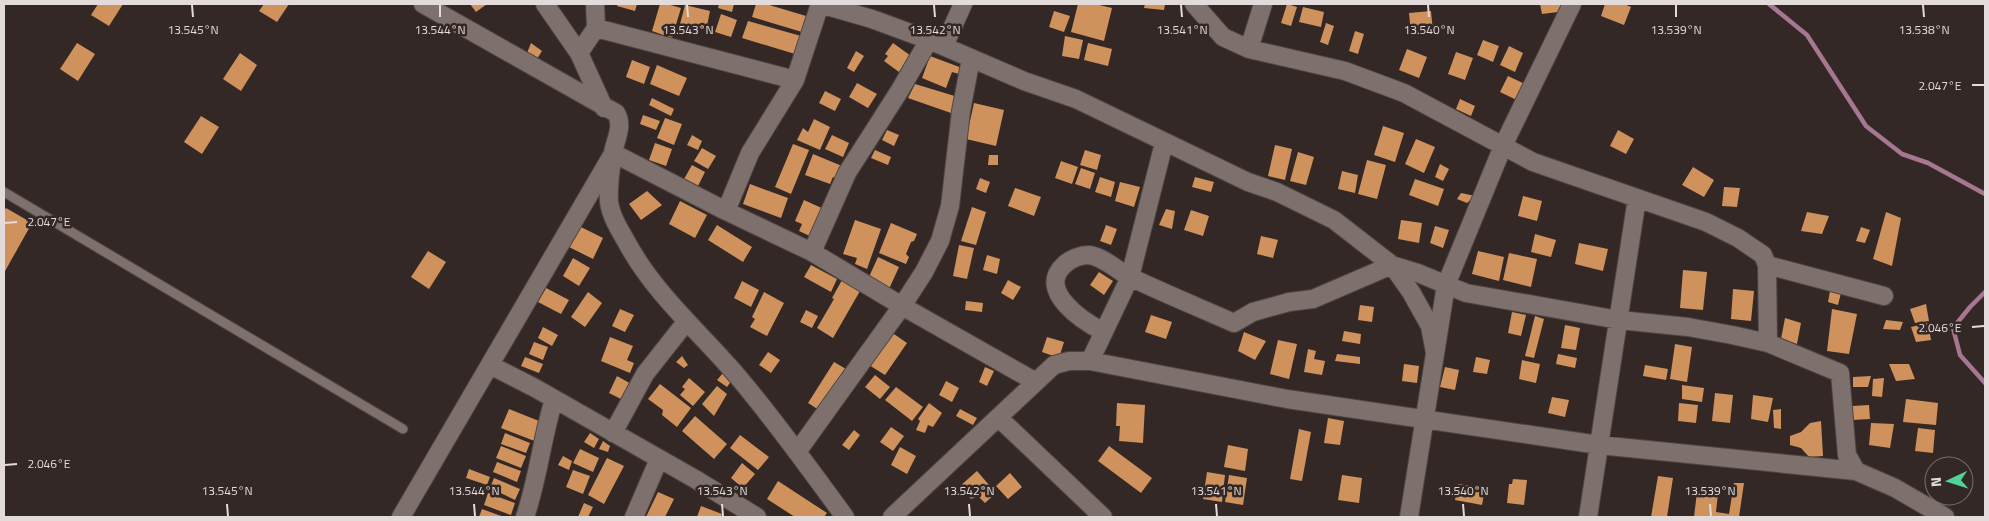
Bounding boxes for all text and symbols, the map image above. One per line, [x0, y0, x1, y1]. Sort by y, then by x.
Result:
text: 13.545°N [167, 20, 219, 39]
text: 13.544°N [414, 20, 466, 39]
text: 13.543°N [662, 20, 714, 39]
text: 13.542°N [909, 20, 961, 39]
text: 13.541°N [1156, 20, 1208, 39]
text: 13.540°N [1403, 20, 1455, 39]
text: 13.539°N [1650, 20, 1702, 39]
text: 13.538°N [1898, 20, 1950, 39]
text: 2.047°E [1919, 76, 1962, 95]
text: 2.047°E [28, 212, 71, 231]
text: 2.046°E [1919, 318, 1962, 337]
text: 2.046°E [28, 454, 71, 473]
north arrow [1924, 456, 1974, 506]
text: N [1925, 476, 1946, 488]
text: 13.545°N [201, 481, 253, 500]
text: 13.544°N [448, 481, 500, 500]
text: 13.543°N [696, 481, 748, 500]
text: 13.542°N [943, 481, 995, 500]
text: 13.541°N [1190, 481, 1242, 500]
text: 13.540°N [1437, 481, 1489, 500]
text: 13.539°N [1684, 481, 1736, 500]

